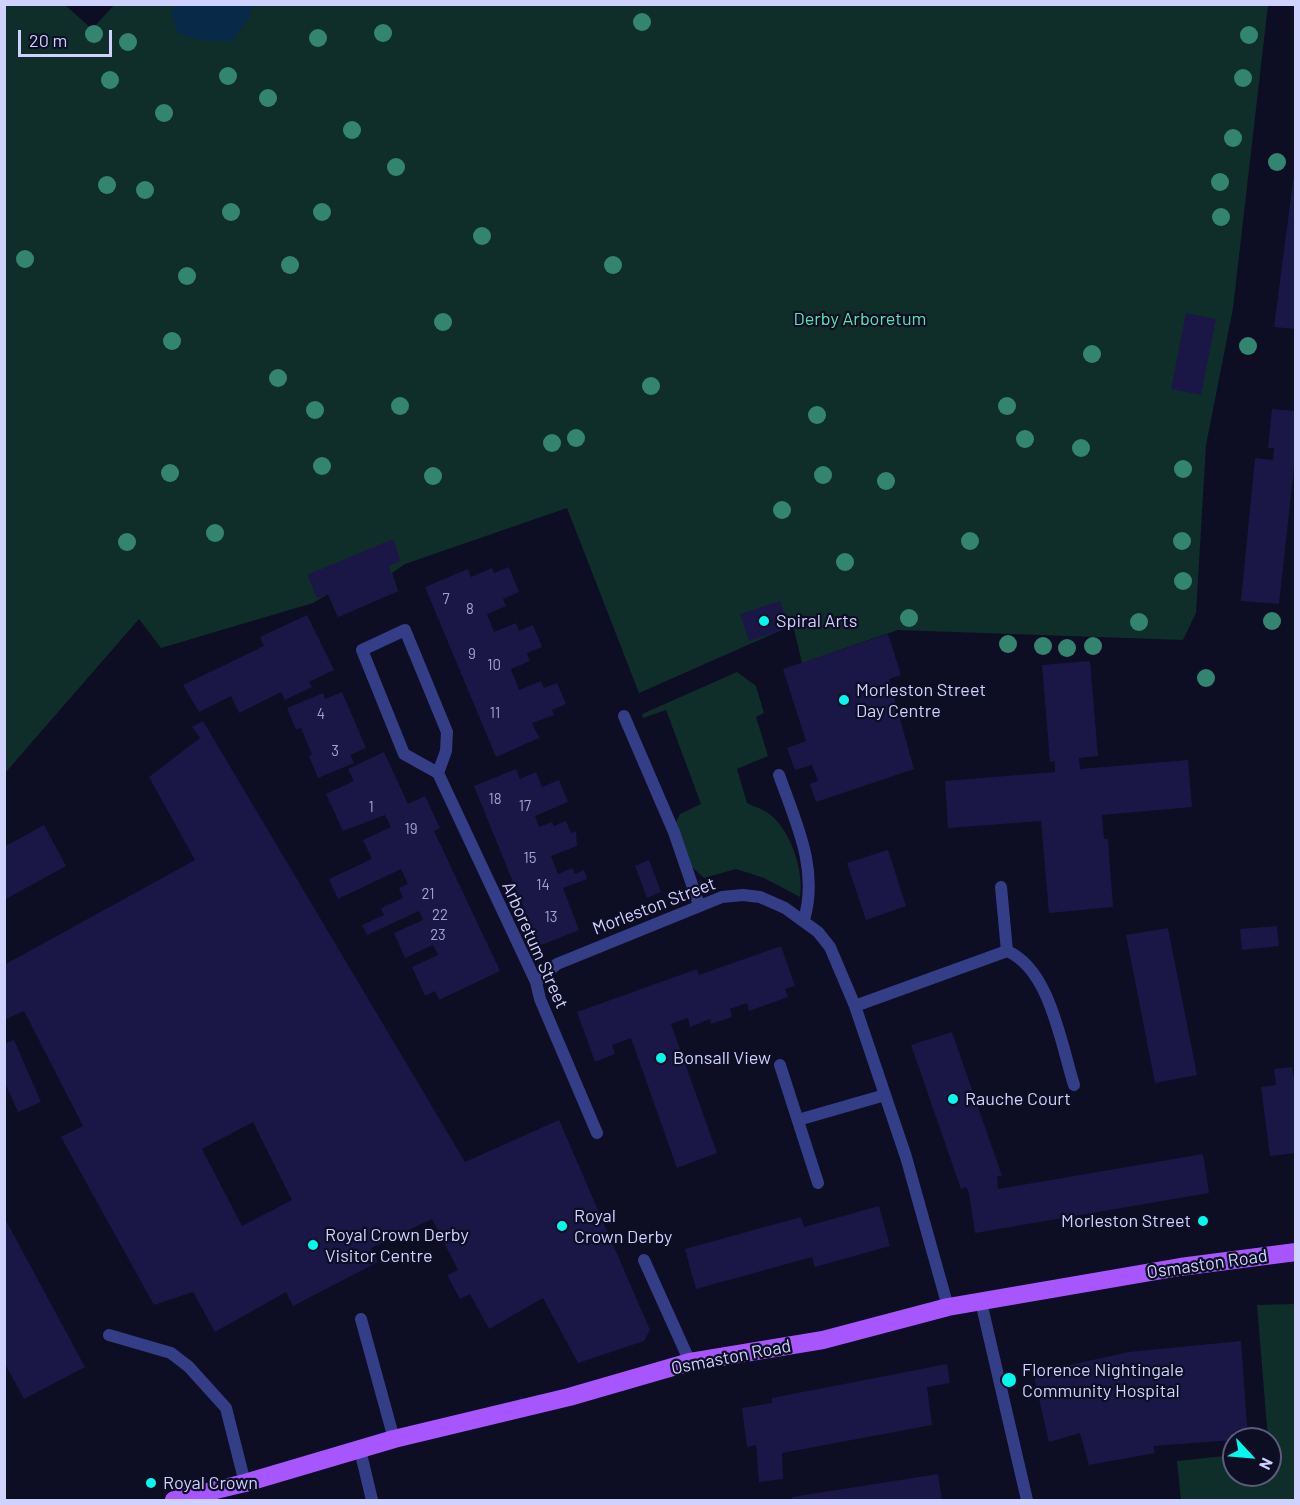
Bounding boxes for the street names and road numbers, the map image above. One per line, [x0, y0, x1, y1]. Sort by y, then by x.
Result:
street label: Morleston Street [589, 873, 719, 939]
street label: Arboretum Street [497, 878, 573, 1012]
street label: Osmaston Road [1145, 1245, 1269, 1283]
street label: Osmaston Road [669, 1335, 793, 1379]

